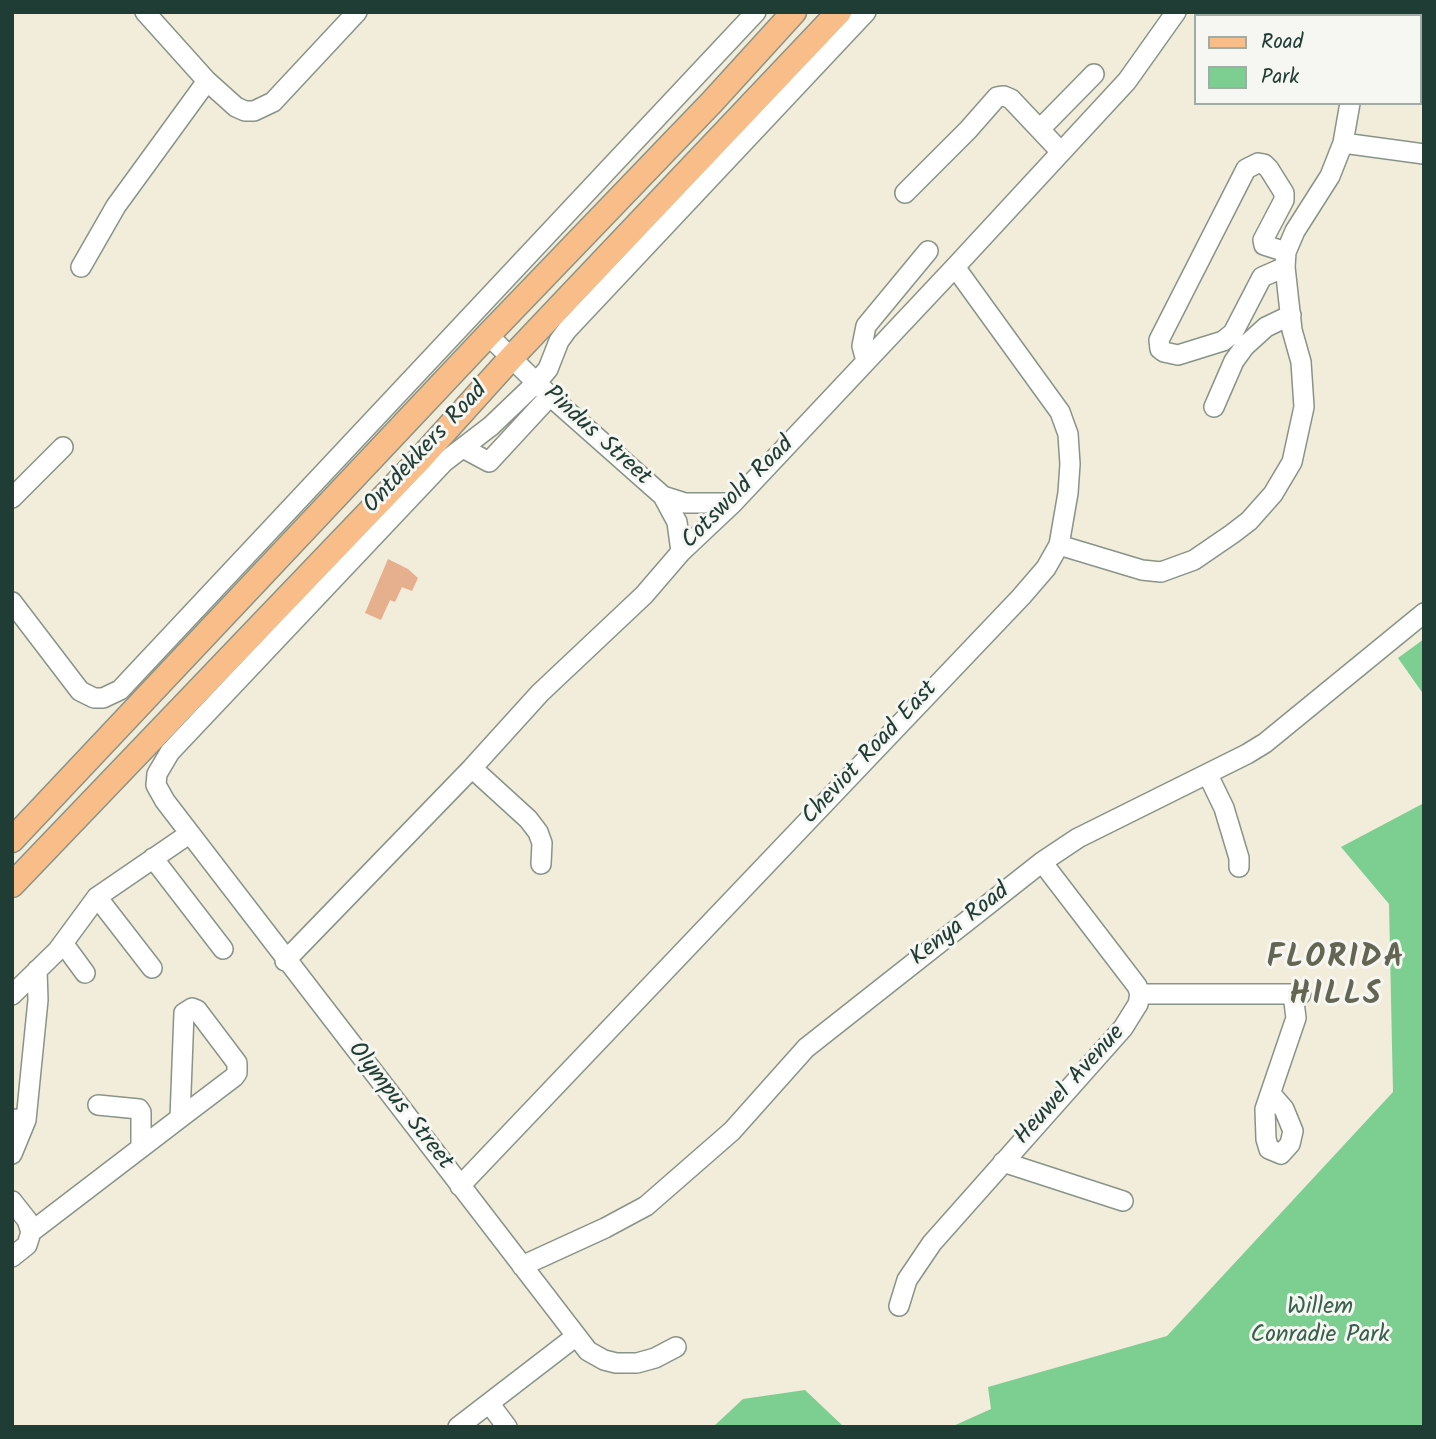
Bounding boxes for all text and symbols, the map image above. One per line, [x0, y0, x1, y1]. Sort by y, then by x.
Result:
legend [1194, 14, 1422, 105]
text: Road [1261, 26, 1303, 59]
text: Park [1261, 61, 1299, 94]
street label: Ontdekkers Road [359, 377, 495, 521]
street label: Pindus Street [536, 381, 656, 493]
street label: Cotswold Road [677, 432, 801, 556]
street label: Cheviot Road East [797, 676, 945, 832]
street label: Kenya Road [906, 878, 1016, 974]
district label: FLORIDA HILLS [1267, 942, 1405, 1017]
street label: Heuwel Avenue [1010, 1020, 1132, 1152]
street label: Olympus Street [340, 1037, 458, 1177]
park label: Willem Conradie Park [1251, 1295, 1389, 1351]

